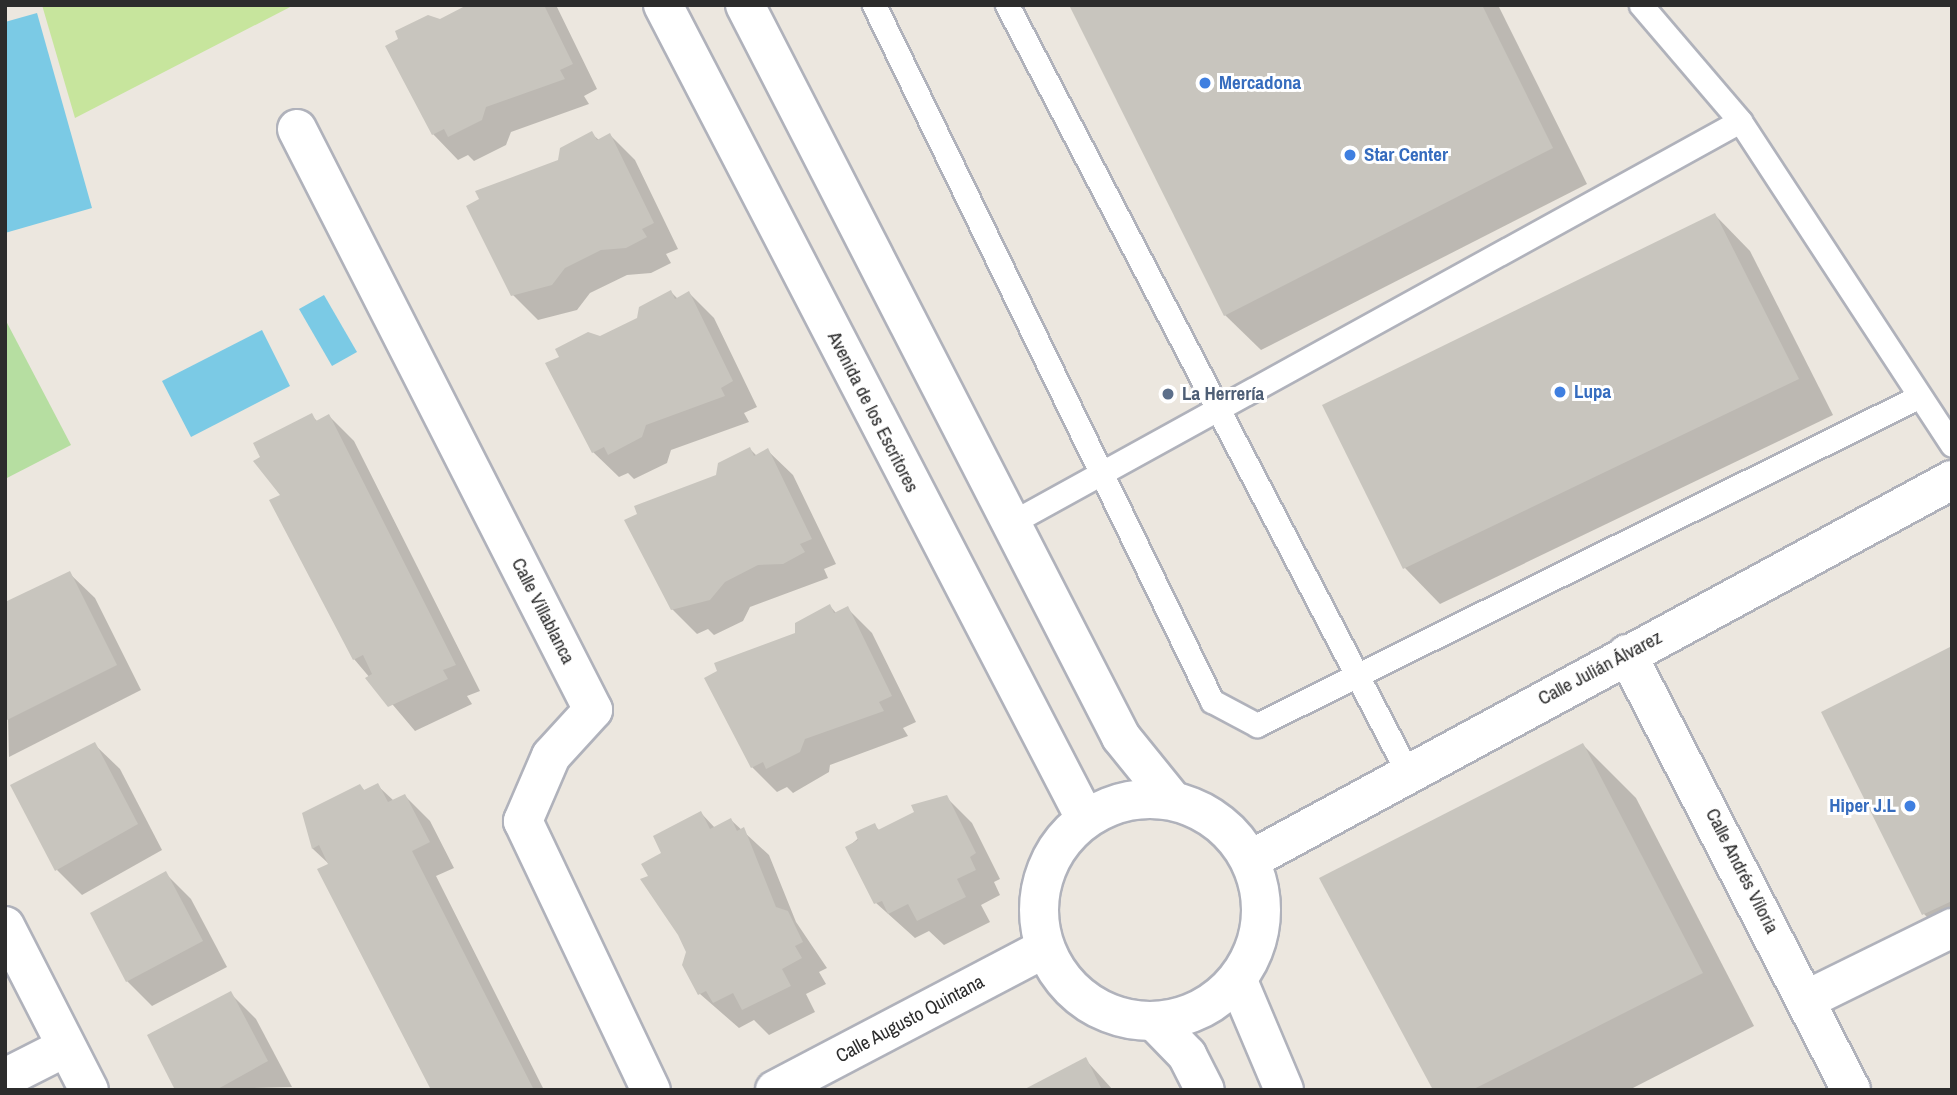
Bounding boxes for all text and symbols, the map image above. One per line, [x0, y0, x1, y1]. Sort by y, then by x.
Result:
place label: Mercadona [1219, 72, 1301, 94]
marker: Mercadona [1197, 75, 1213, 91]
place label: Star Center [1364, 144, 1448, 166]
marker: Star Center [1342, 147, 1358, 163]
street label: Avenida de los Escritores [823, 328, 923, 496]
place label: Lupa [1574, 381, 1611, 403]
place label: La Herrería [1182, 383, 1264, 405]
marker: Lupa [1552, 384, 1568, 400]
marker: La Herrería [1160, 386, 1176, 402]
street label: Calle Villablanca [507, 554, 579, 668]
street label: Calle Julián Álvarez [1534, 626, 1666, 710]
place label: Hiper J.L [1829, 795, 1896, 817]
marker: Hiper J.L [1902, 798, 1918, 814]
street label: Calle Andrés Viloria [1700, 804, 1784, 938]
street label: Calle Augusto Quintana [832, 970, 988, 1068]

